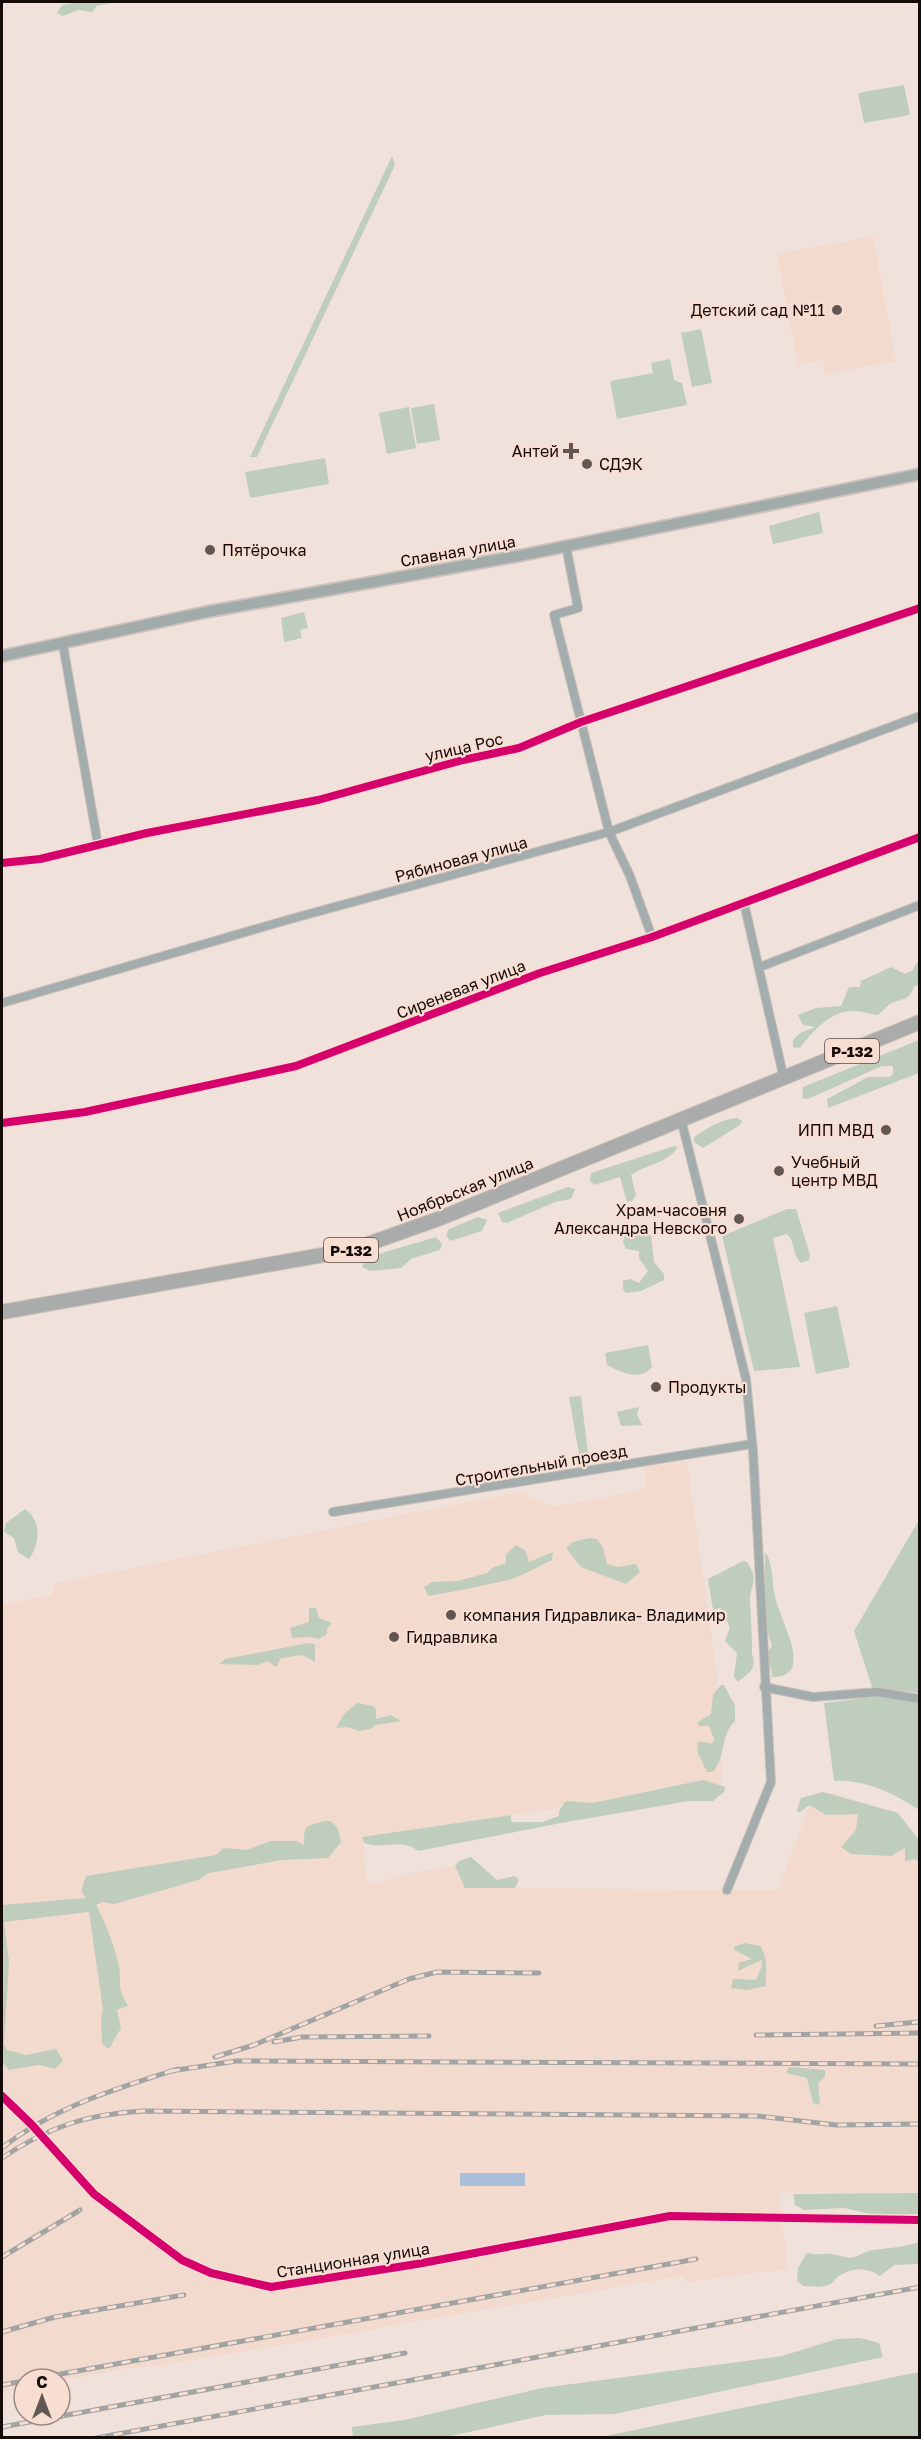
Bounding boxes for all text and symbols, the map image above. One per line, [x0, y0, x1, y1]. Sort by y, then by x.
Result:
place label: Детский сад №11 [691, 300, 825, 320]
marker: Детский сад №11 [830, 303, 844, 317]
place label: Антей [512, 441, 559, 461]
marker: Антей [564, 444, 578, 458]
place label: СДЭК [599, 454, 643, 474]
marker: СДЭК [580, 457, 594, 471]
street label: Славная улица [399, 531, 517, 571]
place label: Пятёрочка [222, 540, 306, 560]
marker: Пятёрочка [203, 543, 217, 557]
street label: улица Рос [423, 728, 505, 766]
street label: Рябиновая улица [393, 832, 529, 886]
street label: Сиреневая улица [394, 955, 528, 1023]
road number: Р-132 [825, 1039, 879, 1063]
place label: ИПП МВД [798, 1120, 874, 1140]
marker: ИПП МВД [879, 1123, 893, 1137]
street label: Ноябрьская улица [394, 1152, 536, 1226]
place label: Учебный центр МВД [791, 1152, 878, 1190]
marker: Учебный центр МВД [772, 1164, 786, 1178]
place label: Храм-часовня Александра Невского [554, 1200, 727, 1238]
marker: Храм-часовня Александра Невского [732, 1212, 746, 1226]
road number: Р-132 [324, 1238, 378, 1262]
place label: Продукты [668, 1377, 746, 1397]
marker: Продукты [649, 1380, 663, 1394]
street label: Строительный проезд [454, 1440, 629, 1490]
place label: компания Гидравлика- Владимир [463, 1605, 726, 1625]
marker: компания Гидравлика- Владимир [444, 1608, 458, 1622]
place label: Гидравлика [406, 1627, 498, 1647]
marker: Гидравлика [387, 1630, 401, 1644]
street label: Станционная улица [275, 2238, 431, 2282]
north arrow [12, 2367, 72, 2427]
text: С [36, 2372, 48, 2392]

